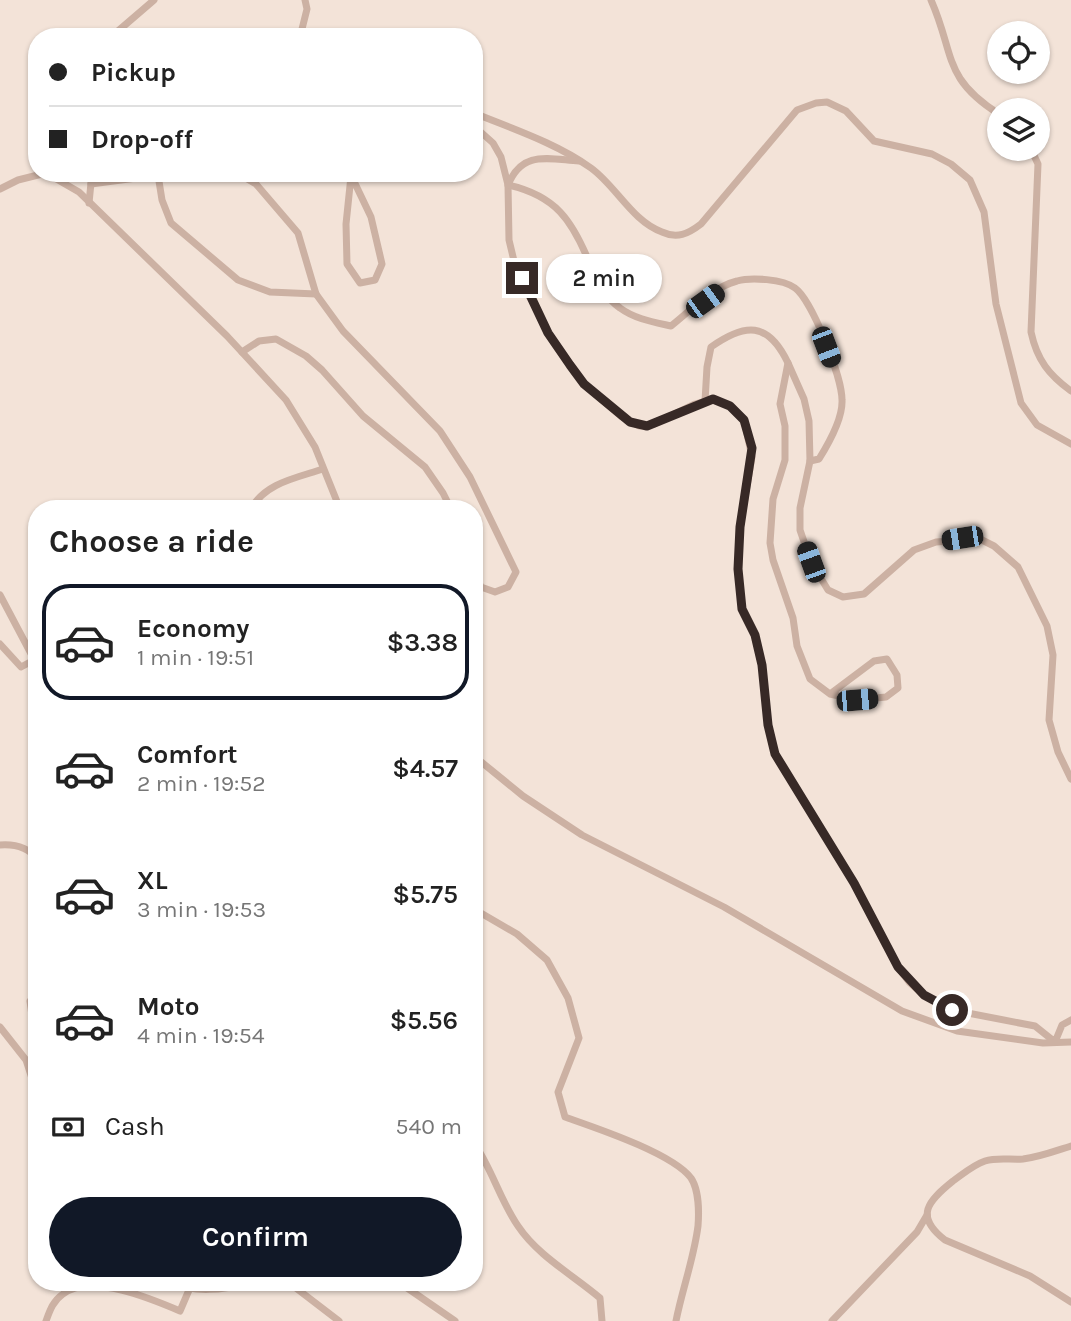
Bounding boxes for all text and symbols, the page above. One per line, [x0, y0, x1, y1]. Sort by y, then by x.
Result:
map controls [987, 21, 1050, 161]
button: locate [987, 21, 1050, 84]
text: Pickup [91, 57, 176, 88]
button: layers [987, 98, 1050, 161]
text: Drop-off [91, 124, 193, 155]
callout: 2 min [546, 254, 662, 302]
route end [506, 262, 538, 294]
text: 2 min [573, 265, 635, 292]
car [682, 280, 729, 322]
car [809, 324, 844, 370]
text: Choose a ride [49, 523, 254, 560]
car [940, 524, 985, 552]
car [794, 539, 829, 585]
icon: car [53, 611, 116, 674]
text: Economy [137, 613, 249, 644]
text: $3.38 [387, 627, 458, 658]
text: 1 min · 19:51 [137, 644, 254, 671]
car [836, 688, 879, 712]
icon: car [53, 737, 116, 800]
text: Comfort [137, 739, 238, 770]
text: $4.57 [392, 753, 458, 784]
text: 2 min · 19:52 [137, 770, 266, 797]
icon: car [53, 863, 116, 926]
text: XL [137, 865, 168, 896]
text: $5.75 [392, 879, 458, 910]
text: 3 min · 19:53 [137, 896, 266, 923]
icon: car [53, 989, 116, 1052]
text: Moto [137, 991, 199, 1022]
route start [936, 994, 968, 1026]
text: $5.56 [390, 1005, 458, 1036]
text: 4 min · 19:54 [137, 1022, 265, 1049]
icon: cash [49, 1108, 87, 1146]
text: Cash [105, 1111, 165, 1142]
text: 540 m [396, 1113, 462, 1140]
button: Confirm [49, 1197, 462, 1277]

